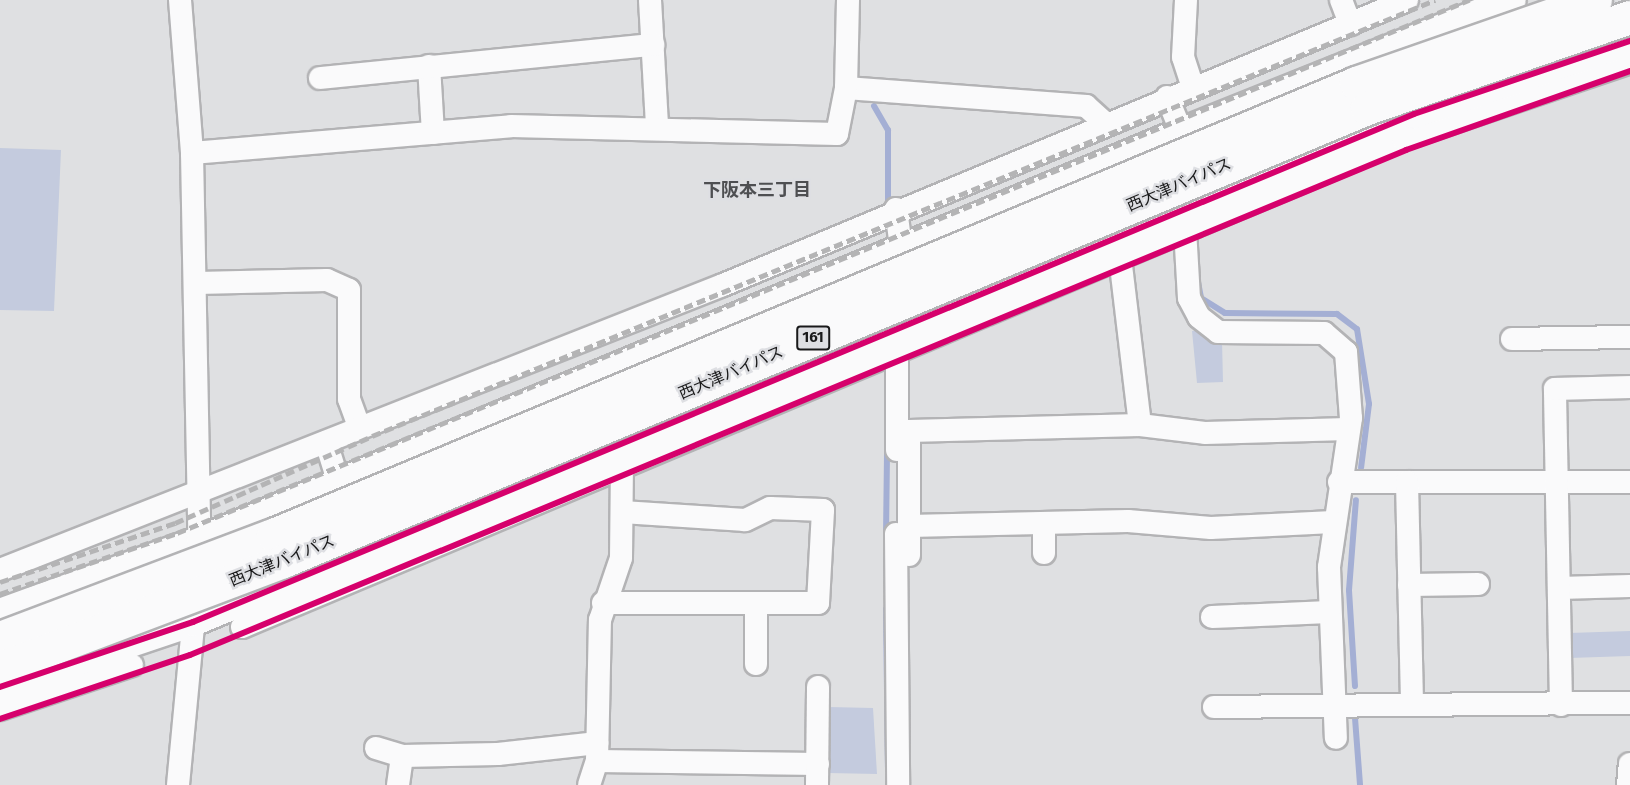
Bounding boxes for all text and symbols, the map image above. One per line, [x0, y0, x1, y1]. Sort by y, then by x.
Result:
street label: 西大津バイパス [1124, 154, 1234, 216]
district label: 下阪本三丁目 [703, 179, 811, 201]
road number: 161 [795, 326, 831, 350]
street label: 西大津バイパス [676, 342, 786, 404]
street label: 西大津バイパス [226, 531, 338, 591]

